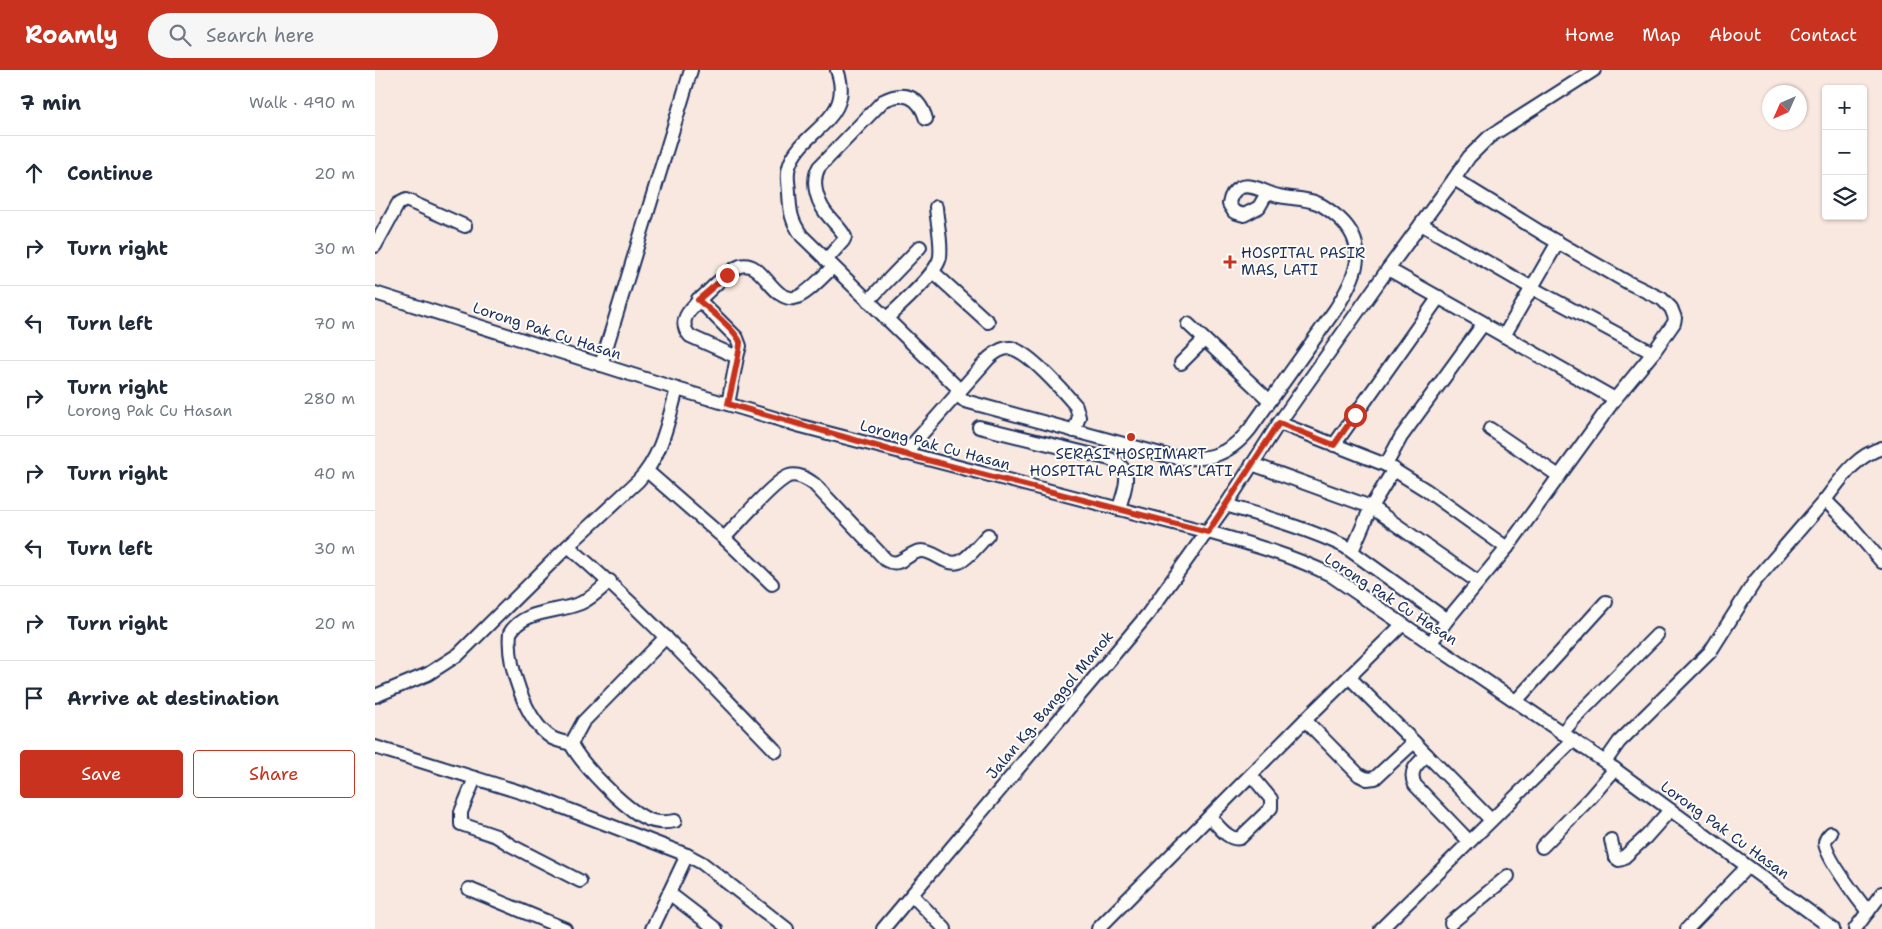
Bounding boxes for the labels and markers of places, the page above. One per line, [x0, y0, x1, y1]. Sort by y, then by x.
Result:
place label: HOSPITAL PASIR MAS, LATI [1241, 243, 1365, 280]
marker: HOSPITAL PASIR MAS, LATI [1223, 255, 1237, 269]
marker: SERASI HOSPIMART HOSPITAL PASIR MAS LATI [1125, 431, 1137, 443]
place label: SERASI HOSPIMART HOSPITAL PASIR MAS LATI [1030, 444, 1232, 481]

